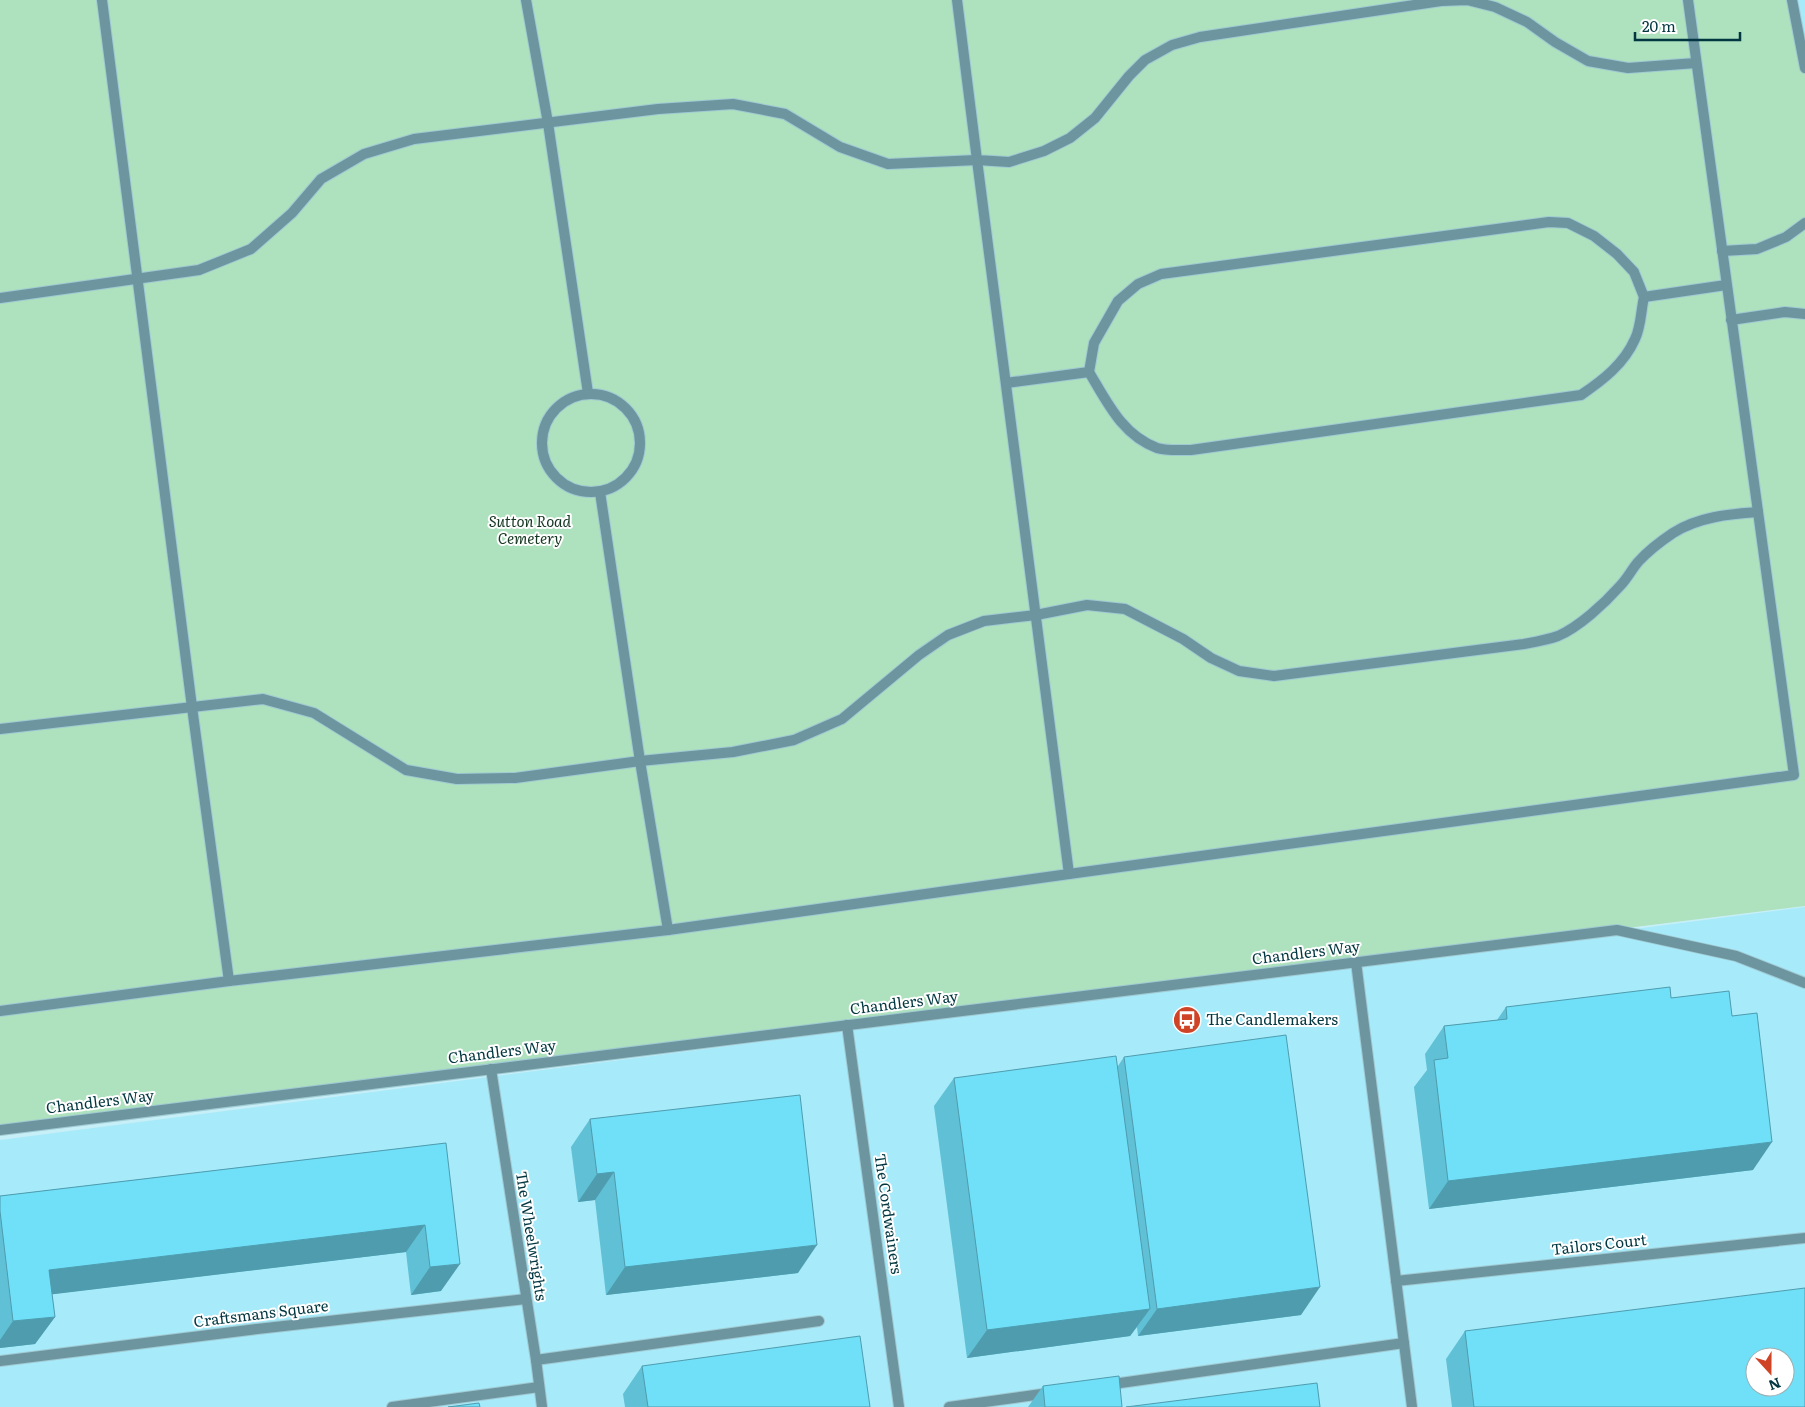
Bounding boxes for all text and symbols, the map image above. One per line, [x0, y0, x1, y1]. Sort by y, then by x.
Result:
scale bar [1635, 10, 1740, 42]
text: 20 m [1642, 14, 1676, 37]
park label: Sutton Road Cemetery [489, 509, 572, 549]
street label: Chandlers Way [1250, 933, 1361, 970]
street label: Chandlers Way [848, 983, 959, 1020]
bus stop icon: The Candlemakers [1172, 1005, 1202, 1035]
place label: The Candlemakers [1206, 1007, 1338, 1030]
street label: Chandlers Way [446, 1032, 557, 1069]
street label: Chandlers Way [44, 1082, 155, 1119]
street label: The Cordwainers [870, 1152, 909, 1276]
street label: The Wheelwrights [511, 1169, 554, 1302]
street label: Tailors Court [1550, 1227, 1647, 1260]
street label: Craftsmans Square [192, 1293, 330, 1332]
north arrow [1745, 1347, 1795, 1397]
text: N [1766, 1374, 1784, 1397]

